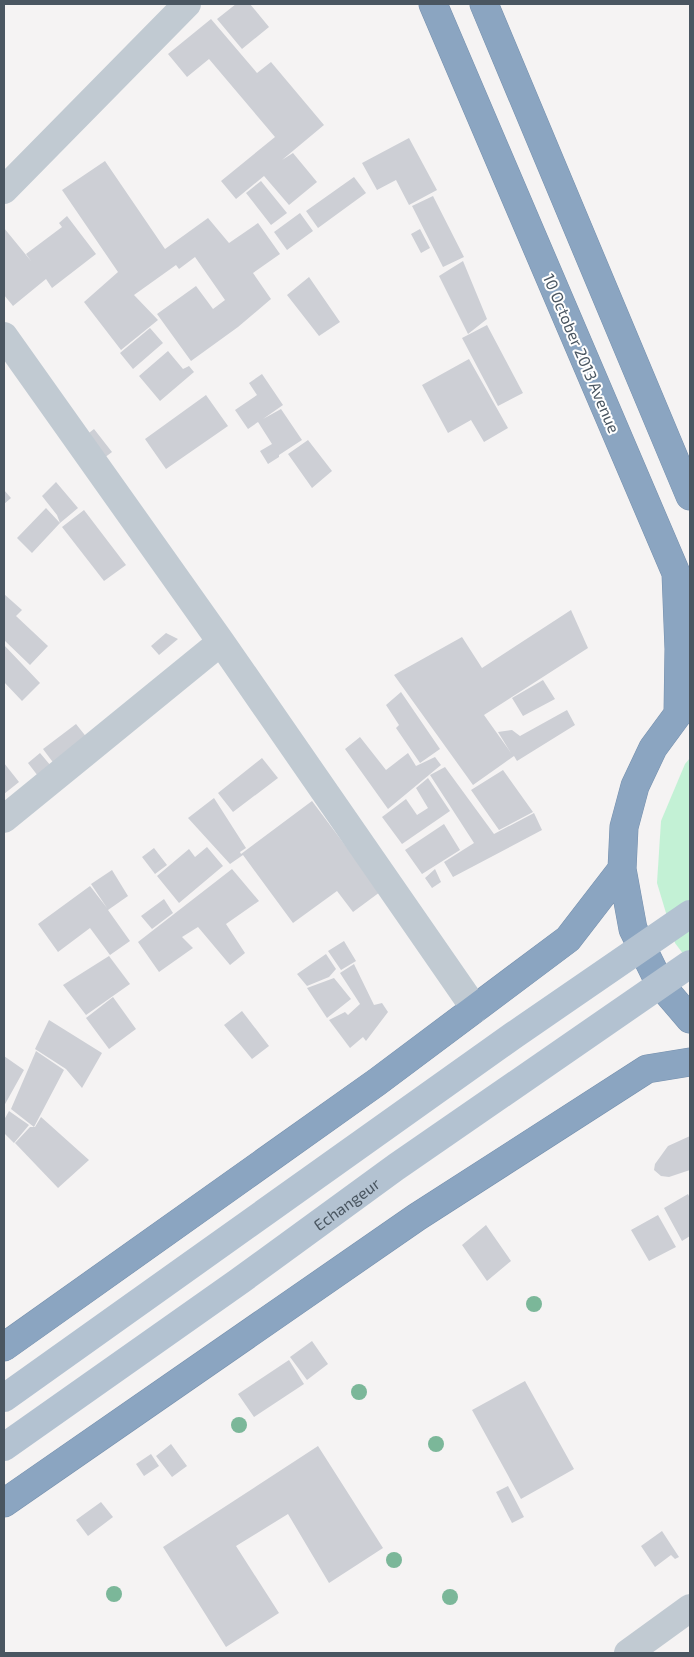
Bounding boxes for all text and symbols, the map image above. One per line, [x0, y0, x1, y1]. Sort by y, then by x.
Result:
street label: 10 October 2013 Avenue [540, 270, 624, 436]
street label: Echangeur [309, 1173, 383, 1234]

